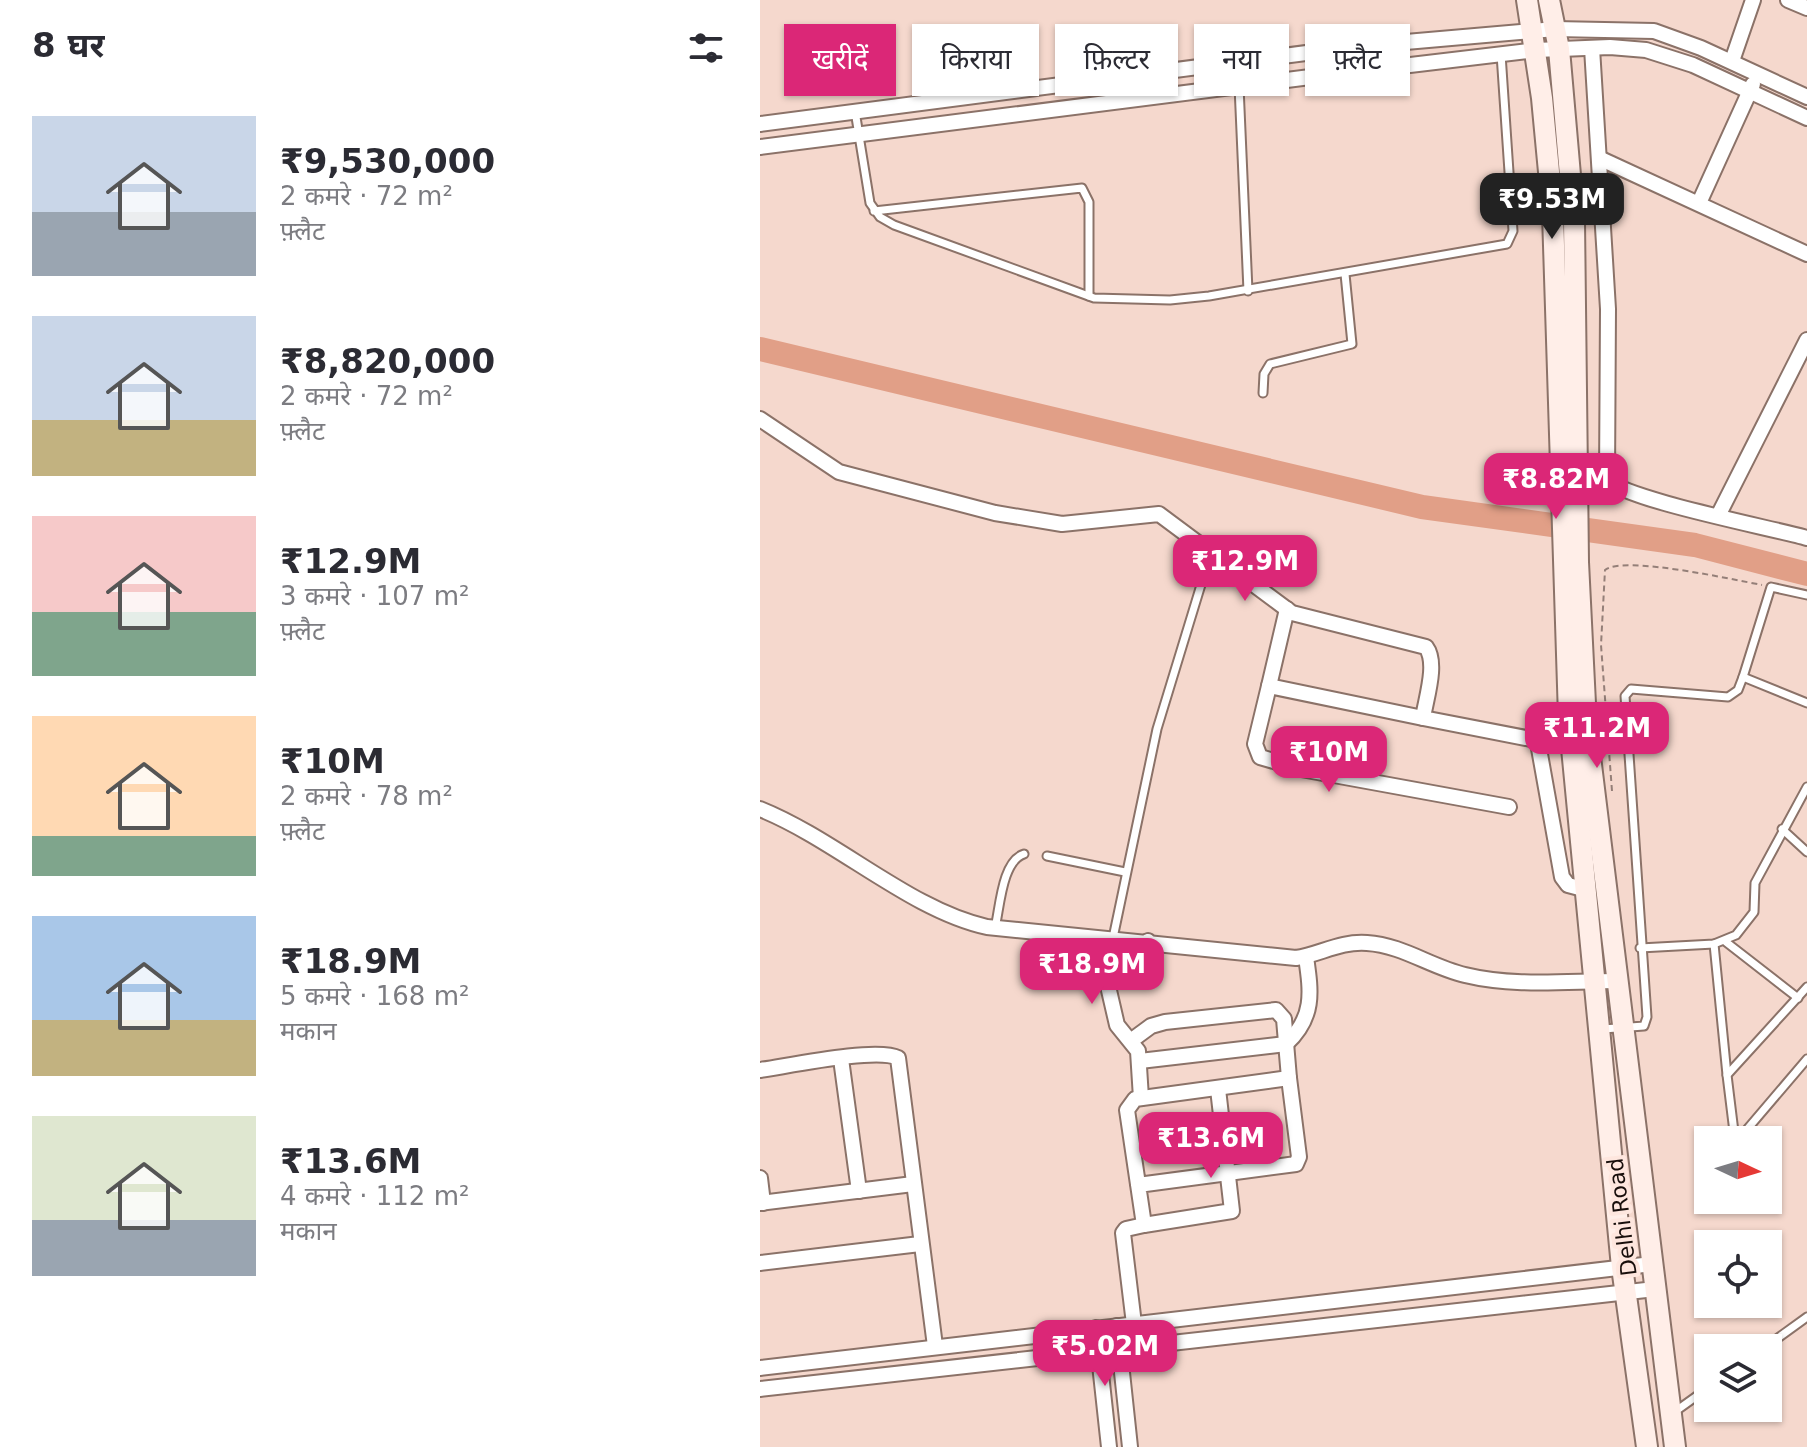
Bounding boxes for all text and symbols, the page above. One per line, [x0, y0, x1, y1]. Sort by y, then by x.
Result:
chip: खरीदें [784, 24, 896, 96]
chip: किराया [912, 24, 1039, 96]
chip: फ़िल्टर [1055, 24, 1178, 96]
chip: नया [1194, 24, 1289, 96]
chip: फ़्लैट [1305, 24, 1410, 96]
text: 8 घर [32, 25, 105, 65]
icon: filters [684, 26, 728, 70]
text: ₹9,530,000 [280, 141, 495, 181]
icon: home [96, 148, 192, 244]
pin: ₹9.53M [1487, 173, 1617, 241]
text: 2 कमरे · 72 m² [280, 181, 453, 211]
text: ₹9.53M [1498, 184, 1606, 214]
text: फ़्लैट [280, 216, 325, 246]
text: ₹8,820,000 [280, 341, 495, 381]
icon: home [96, 348, 192, 444]
text: 2 कमरे · 72 m² [280, 381, 453, 411]
text: फ़्लैट [280, 416, 325, 446]
pin: ₹8.82M [1491, 453, 1621, 521]
text: ₹8.82M [1502, 464, 1610, 494]
pin: ₹12.9M [1180, 535, 1310, 603]
text: ₹12.9M [280, 541, 421, 581]
text: ₹12.9M [1191, 546, 1299, 576]
icon: home [96, 548, 192, 644]
text: 3 कमरे · 107 m² [280, 581, 469, 611]
text: फ़्लैट [280, 616, 325, 646]
pin: ₹11.2M [1532, 702, 1662, 770]
text: ₹11.2M [1543, 713, 1651, 743]
pin: ₹10M [1282, 726, 1376, 794]
text: ₹10M [1289, 737, 1369, 767]
text: ₹10M [280, 741, 385, 781]
icon: home [96, 748, 192, 844]
text: 2 कमरे · 78 m² [280, 781, 453, 811]
text: फ़्लैट [280, 816, 325, 846]
pin: ₹18.9M [1027, 938, 1157, 1006]
text: ₹18.9M [280, 941, 421, 981]
icon: home [96, 948, 192, 1044]
text: ₹18.9M [1038, 949, 1146, 979]
text: 5 कमरे · 168 m² [280, 981, 469, 1011]
text: मकान [280, 1016, 337, 1046]
pin: ₹13.6M [1146, 1112, 1276, 1180]
text: ₹13.6M [1157, 1123, 1265, 1153]
north arrow [1694, 1126, 1782, 1214]
map controls [1694, 1126, 1782, 1422]
text: ₹13.6M [280, 1141, 421, 1181]
icon: home [96, 1148, 192, 1244]
street label: Delhi Road [1602, 1156, 1642, 1278]
text: 4 कमरे · 112 m² [280, 1181, 469, 1211]
text: मकान [280, 1216, 337, 1246]
button: locate [1694, 1230, 1782, 1318]
pin: ₹5.02M [1040, 1320, 1170, 1388]
text: ₹5.02M [1051, 1331, 1159, 1361]
button: layers [1694, 1334, 1782, 1422]

